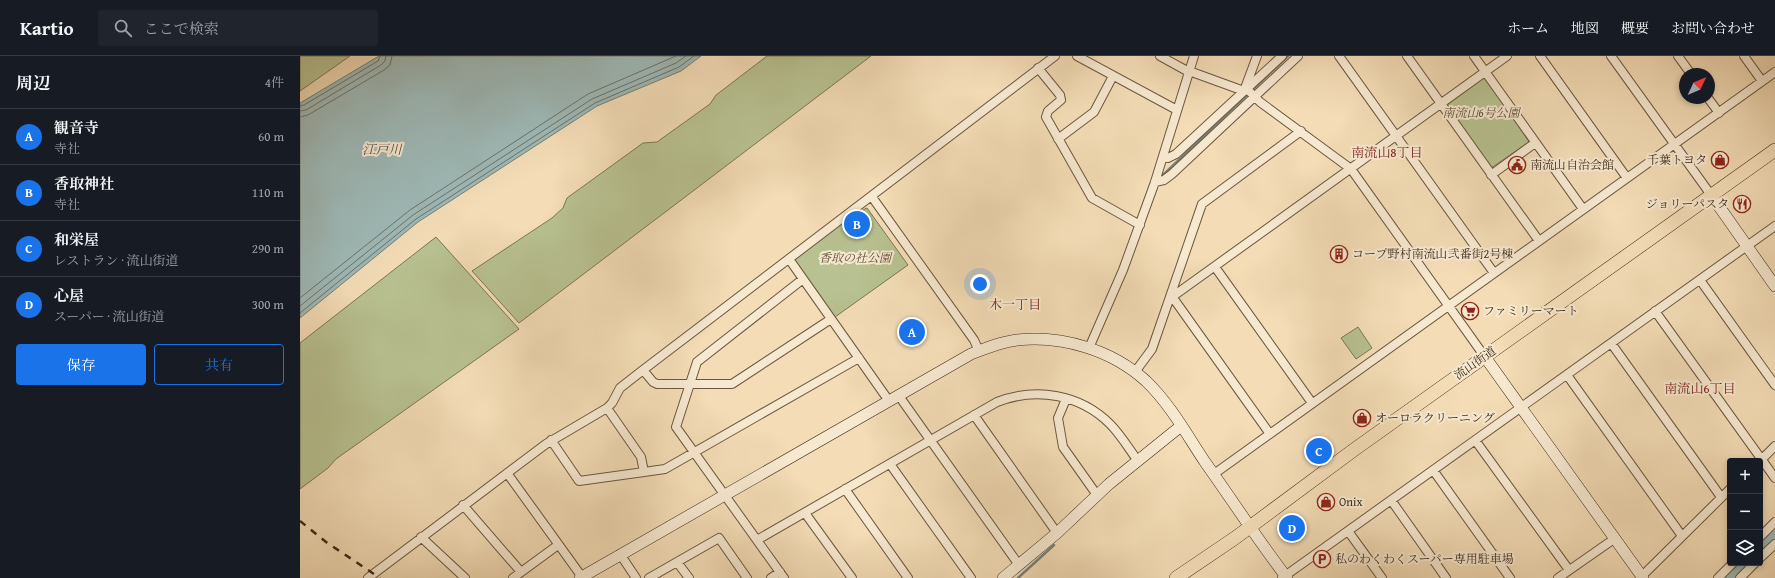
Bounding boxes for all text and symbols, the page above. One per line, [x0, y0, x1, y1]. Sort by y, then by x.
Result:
search box [98, 10, 378, 46]
text: Kartio [20, 14, 74, 42]
icon: search [112, 17, 134, 39]
text: ここで検索 [144, 18, 219, 39]
text: ホーム [1507, 18, 1549, 38]
text: 地図 [1571, 18, 1599, 38]
text: 概要 [1621, 18, 1649, 38]
text: お問い合わせ [1671, 18, 1755, 38]
north arrow [1679, 68, 1715, 104]
text: 周辺 [16, 70, 50, 95]
text: 4件 [265, 73, 284, 92]
park label: 南流山6号公園 [1442, 104, 1522, 121]
text: 観音寺 [54, 117, 99, 138]
text: A [25, 127, 33, 146]
text: 60 m [258, 127, 284, 146]
text: 寺社 [54, 139, 80, 158]
water label: 江戸川 [362, 140, 403, 159]
district label: 南流山8丁目 [1351, 143, 1423, 162]
shop icon: 千葉トヨタ [1710, 150, 1730, 170]
place label: 千葉トヨタ [1647, 151, 1707, 168]
public building icon: 南流山自治会館 [1507, 155, 1527, 175]
place label: 南流山自治会館 [1530, 156, 1614, 173]
text: 香取神社 [54, 173, 114, 194]
text: B [25, 183, 33, 202]
text: 110 m [252, 183, 284, 202]
restaurant icon: ジョリーパスタ [1732, 194, 1752, 214]
text: 寺社 [54, 195, 80, 214]
place label: ジョリーパスタ [1646, 195, 1729, 212]
pin: B [844, 209, 870, 239]
text: 和栄屋 [54, 229, 99, 250]
text: C [25, 239, 33, 258]
text: 290 m [252, 239, 284, 258]
building icon: コープ野村南流山弐番街2号棟 [1329, 244, 1349, 264]
place label: コープ野村南流山弐番街2号棟 [1352, 245, 1513, 262]
park label: 香取の社公園 [819, 249, 893, 266]
text: レストラン · 流山街道 [54, 251, 179, 270]
your location [970, 274, 990, 294]
text: 心屋 [54, 285, 84, 306]
text: D [25, 295, 33, 314]
text: 300 m [252, 295, 284, 314]
district label: 木一丁目 [989, 295, 1041, 314]
supermarket icon: ファミリーマート [1460, 301, 1480, 321]
place label: ファミリーマート [1483, 302, 1579, 319]
text: スーパー · 流山街道 [54, 307, 165, 326]
pin: A [899, 317, 925, 347]
street label: 流山街道 [1450, 342, 1499, 383]
button: 保存 [16, 344, 146, 385]
button: 共有 [154, 344, 284, 385]
district label: 南流山6丁目 [1664, 379, 1736, 398]
shop icon: オーロラクリーニング [1352, 408, 1372, 428]
place label: オーロラクリーニング [1375, 409, 1495, 426]
pin: C [1306, 436, 1332, 466]
map controls [1727, 458, 1763, 566]
button: + [1727, 458, 1763, 494]
shop icon: Onix [1316, 492, 1336, 512]
place label: Onix [1339, 493, 1363, 510]
button: − [1727, 494, 1763, 530]
pin: D [1279, 513, 1305, 543]
button: layers [1727, 530, 1763, 566]
parking icon: 私のわくわくスーパー専用駐車場 [1312, 549, 1332, 569]
place label: 私のわくわくスーパー専用駐車場 [1335, 550, 1514, 567]

